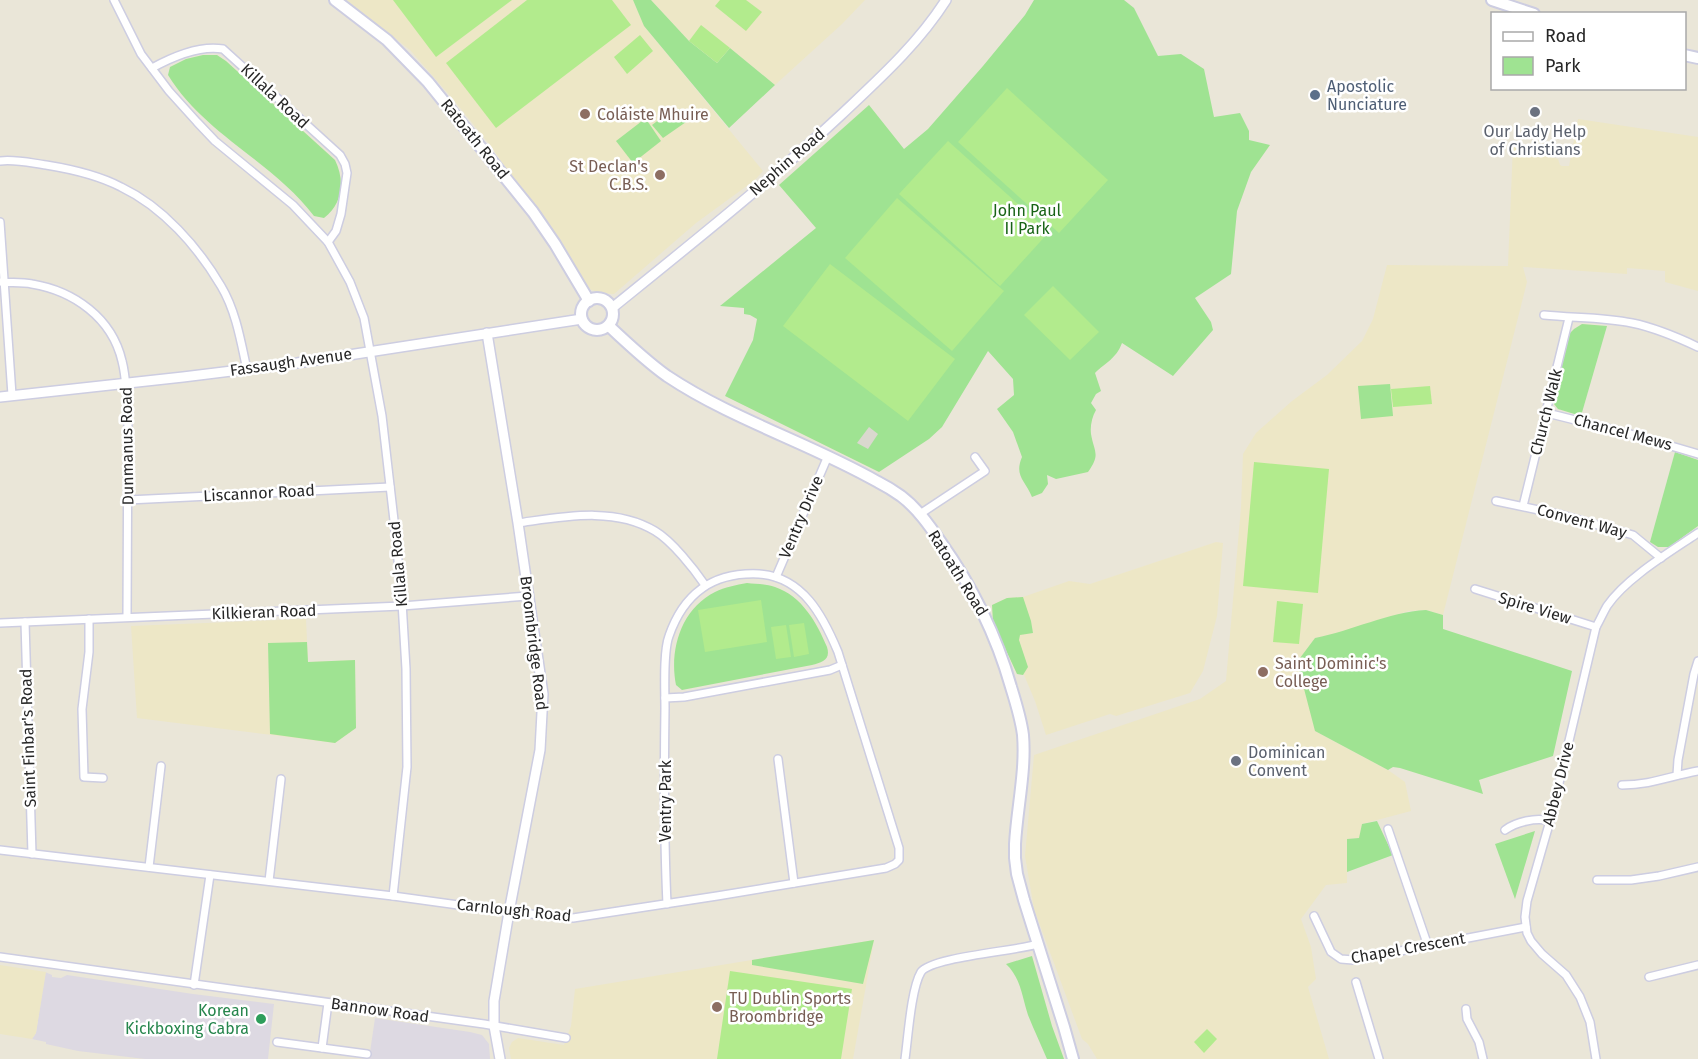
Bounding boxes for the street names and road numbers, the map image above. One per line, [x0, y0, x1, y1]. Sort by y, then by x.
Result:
street label: Killala Road [237, 60, 313, 132]
street label: Ratoath Road [437, 95, 513, 183]
street label: Nephin Road [745, 124, 829, 200]
street label: Fassaugh Avenue [229, 344, 353, 380]
street label: Church Walk [1526, 366, 1566, 457]
street label: Dunmanus Road [116, 386, 138, 506]
street label: Chancel Mews [1572, 410, 1674, 454]
street label: Ventry Drive [775, 473, 827, 561]
street label: Liscannor Road [203, 481, 315, 505]
street label: Convent Way [1535, 500, 1629, 542]
street label: Killala Road [385, 520, 411, 608]
street label: Ratoath Road [924, 526, 992, 620]
street label: Broombridge Road [516, 575, 552, 711]
street label: Spire View [1496, 588, 1574, 628]
street label: Kilkieran Road [211, 601, 317, 623]
street label: Saint Finbar's Road [16, 668, 40, 808]
street label: Abbey Drive [1538, 740, 1578, 828]
street label: Ventry Park [656, 759, 675, 842]
street label: Carnlough Road [456, 895, 572, 925]
street label: Chapel Crescent [1349, 929, 1467, 967]
street label: Bannow Road [330, 994, 430, 1026]

